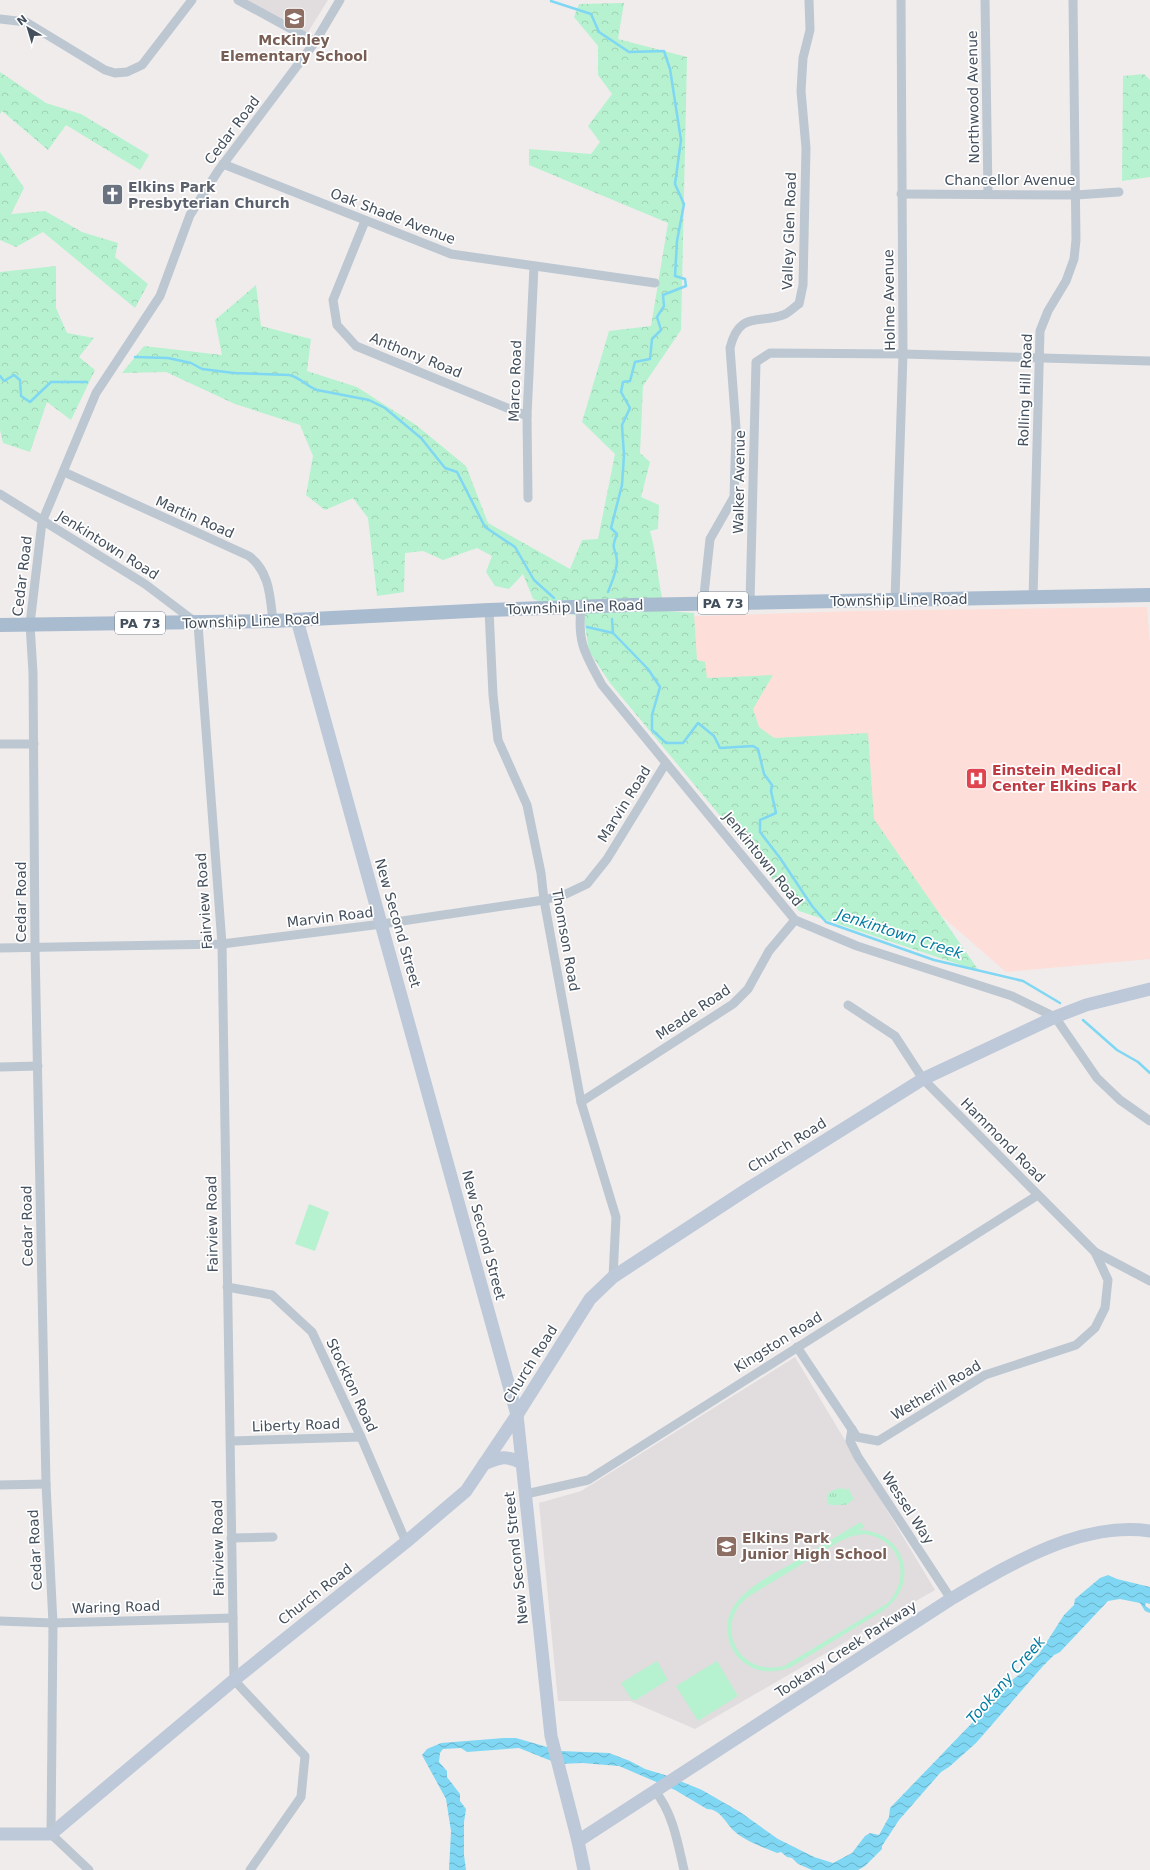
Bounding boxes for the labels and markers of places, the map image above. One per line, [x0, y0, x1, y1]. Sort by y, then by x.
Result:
school or university icon: McKinley Elementary School [281, 5, 307, 31]
place label: McKinley Elementary School [220, 32, 368, 64]
place label: Elkins Park Presbyterian Church [128, 179, 290, 211]
church icon: Elkins Park Presbyterian Church [100, 182, 126, 208]
place label: Einstein Medical Center Elkins Park [992, 762, 1138, 794]
hospital icon: Einstein Medical Center Elkins Park [964, 765, 990, 791]
place label: Elkins Park Junior High School [741, 1530, 887, 1562]
school or university icon: Elkins Park Junior High School [713, 1533, 739, 1559]

